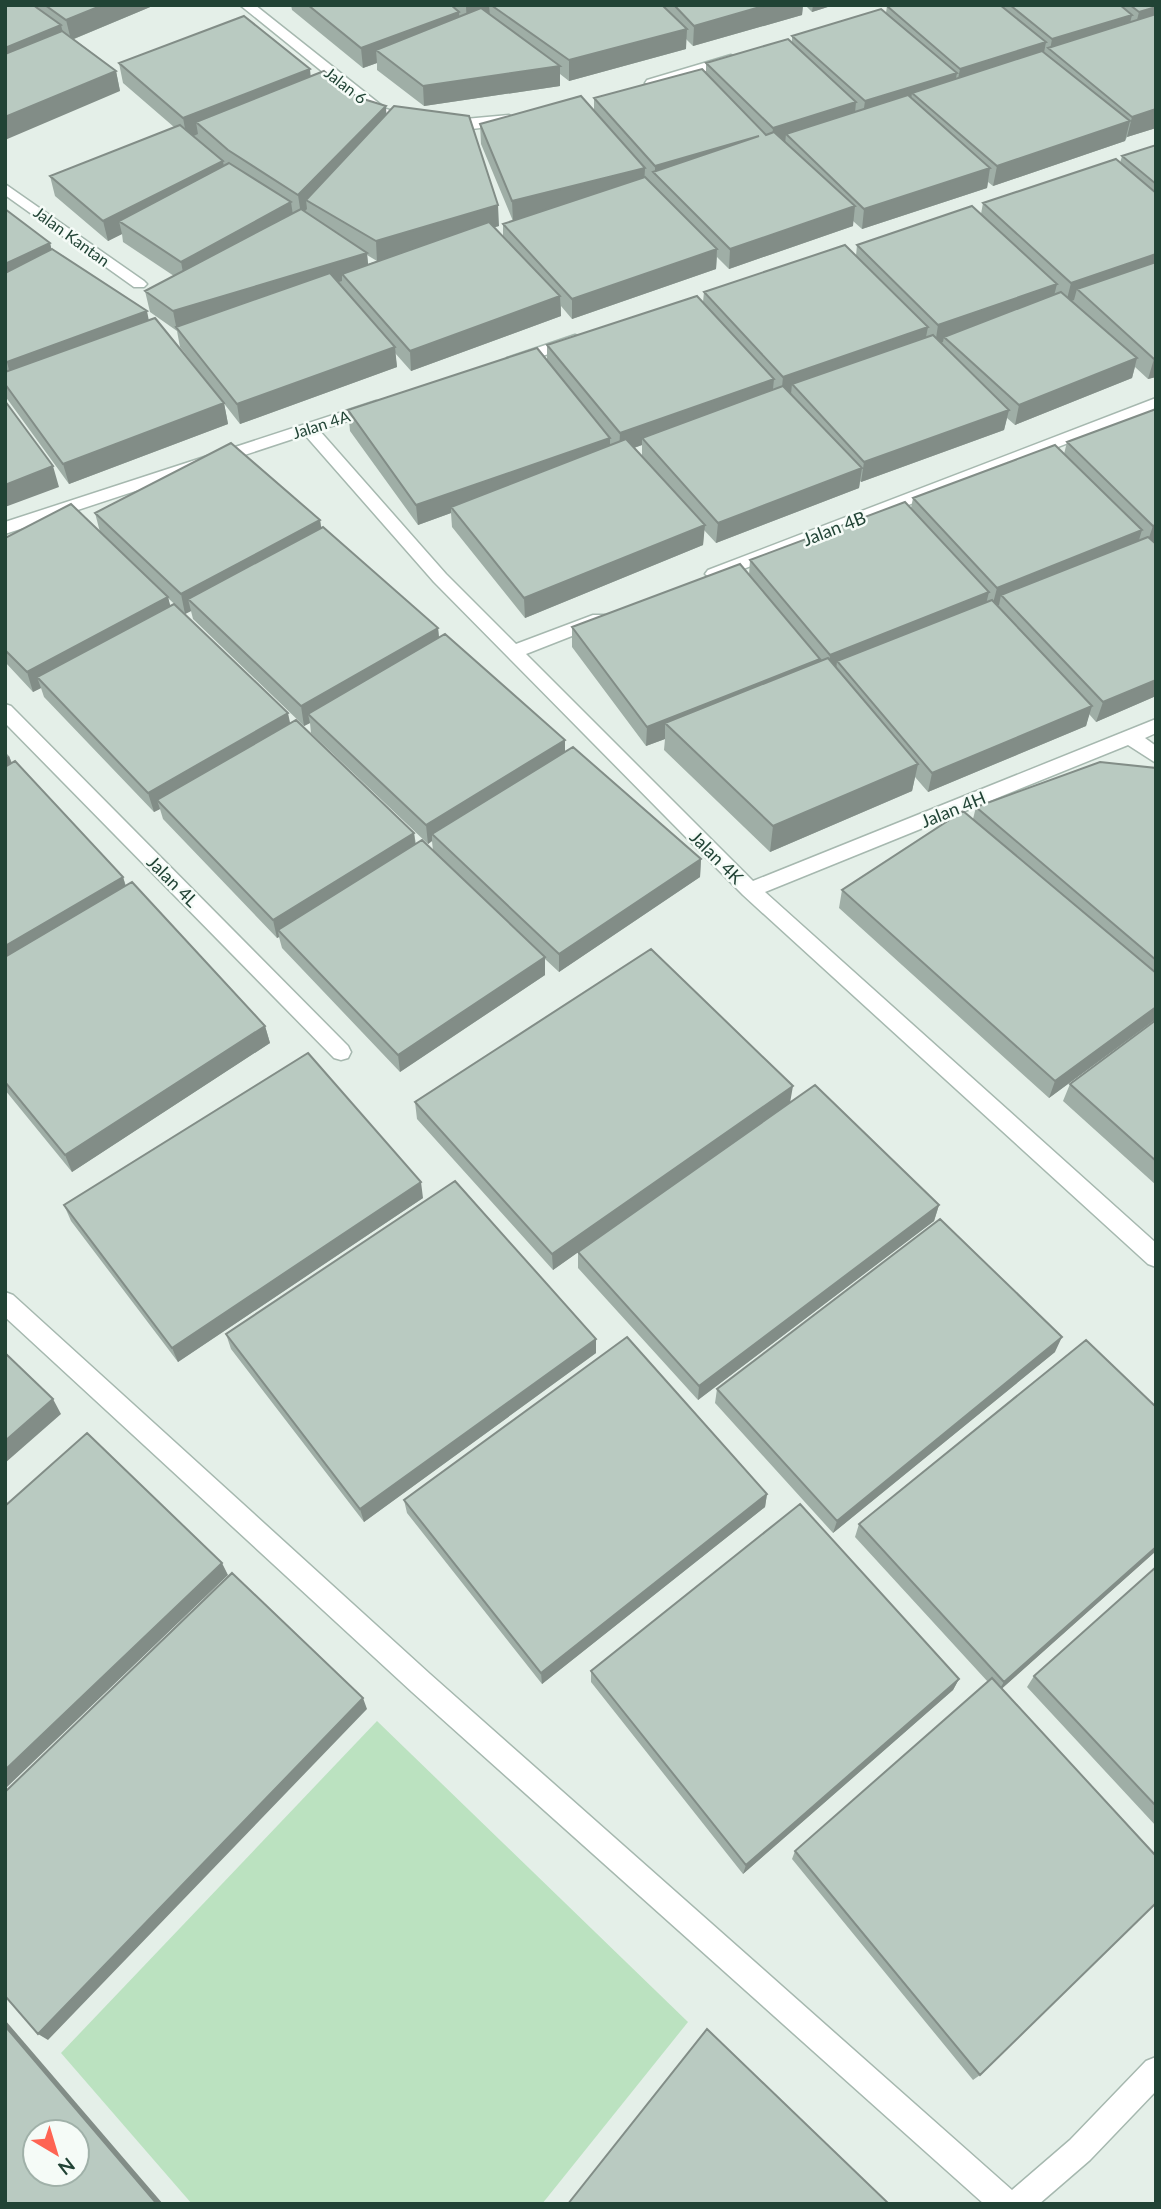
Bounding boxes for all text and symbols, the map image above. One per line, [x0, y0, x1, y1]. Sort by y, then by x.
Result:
street label: Jalan 6 [321, 63, 371, 107]
street label: Jalan Kantan [30, 202, 114, 270]
street label: Jalan 4A [290, 406, 352, 442]
street label: Jalan 4B [799, 506, 869, 550]
street label: Jalan 4H [917, 786, 989, 832]
street label: Jalan 4K [686, 826, 748, 888]
street label: Jalan 4L [143, 851, 203, 911]
north arrow [21, 2118, 91, 2188]
text: N [54, 2153, 80, 2180]

